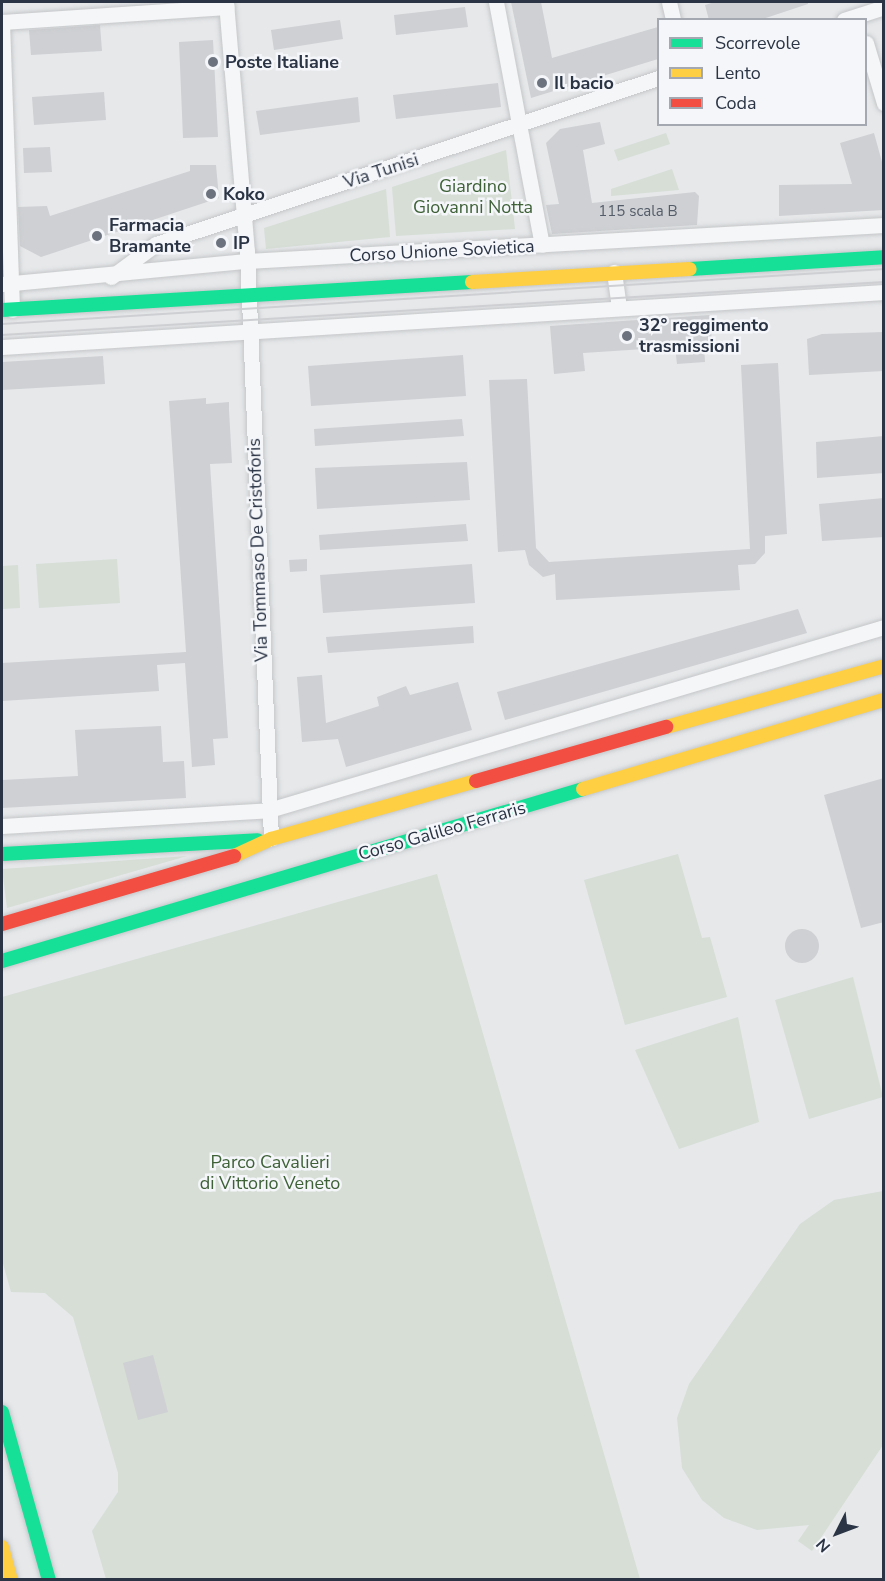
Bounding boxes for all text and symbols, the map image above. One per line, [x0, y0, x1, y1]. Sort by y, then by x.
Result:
legend [657, 18, 867, 126]
text: Scorrevole [715, 31, 800, 55]
place label: Poste Italiane [225, 51, 339, 73]
marker: Poste Italiane [206, 55, 220, 69]
text: Lento [715, 61, 761, 85]
place label: Il bacio [554, 72, 614, 94]
marker: Il bacio [535, 76, 549, 90]
text: Coda [715, 91, 757, 115]
street label: Via Tunisi [341, 149, 421, 193]
park label: Giardino Giovanni Notta [413, 176, 533, 219]
place label: Koko [223, 183, 265, 205]
marker: Koko [204, 187, 218, 201]
house number: 115 scala B [598, 203, 678, 221]
place label: Farmacia Bramante [109, 215, 191, 258]
marker: Farmacia Bramante [90, 229, 104, 243]
place label: IP [233, 232, 250, 254]
street label: Corso Unione Sovietica [349, 235, 535, 267]
marker: IP [214, 236, 228, 250]
place label: 32° reggimento trasmissioni [639, 315, 769, 358]
marker: 32° reggimento trasmissioni [620, 329, 634, 343]
street label: Via Tommaso De Cristoforis [243, 438, 273, 662]
street label: Corso Galileo Ferraris [356, 797, 528, 865]
park label: Parco Cavalieri di Vittorio Veneto [200, 1152, 340, 1194]
north arrow [807, 1503, 867, 1563]
text: N [811, 1533, 836, 1557]

